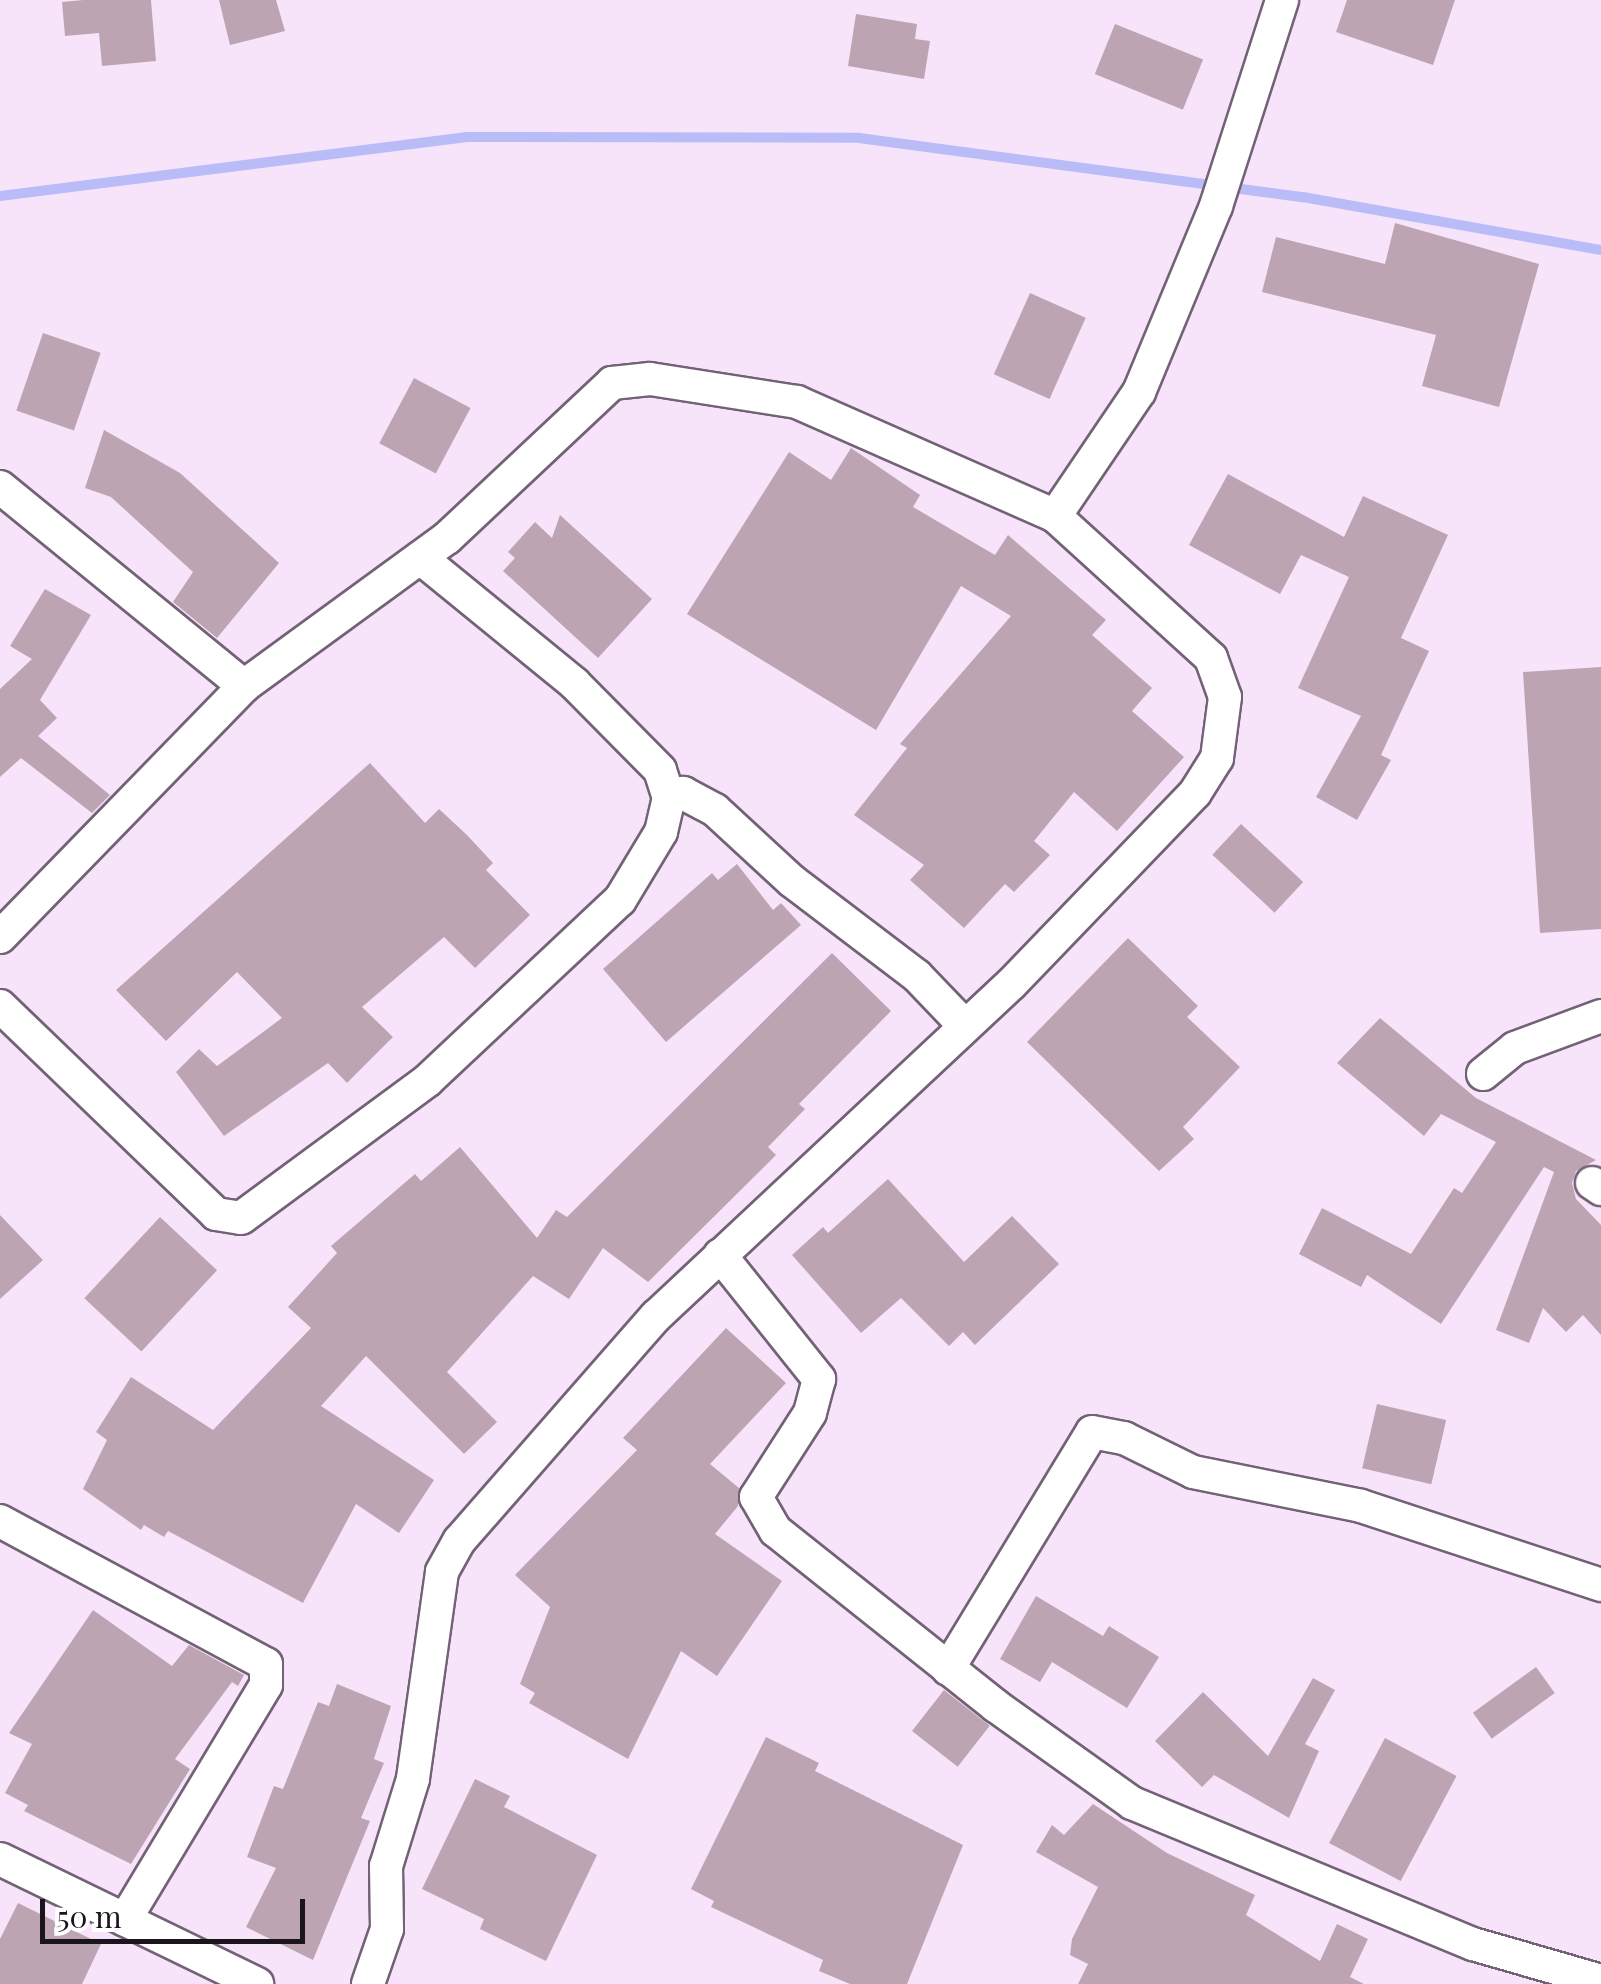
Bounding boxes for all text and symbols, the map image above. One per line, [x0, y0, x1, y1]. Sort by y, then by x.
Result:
scale bar [45, 1879, 310, 1941]
text: 50 m [57, 1896, 122, 1936]

